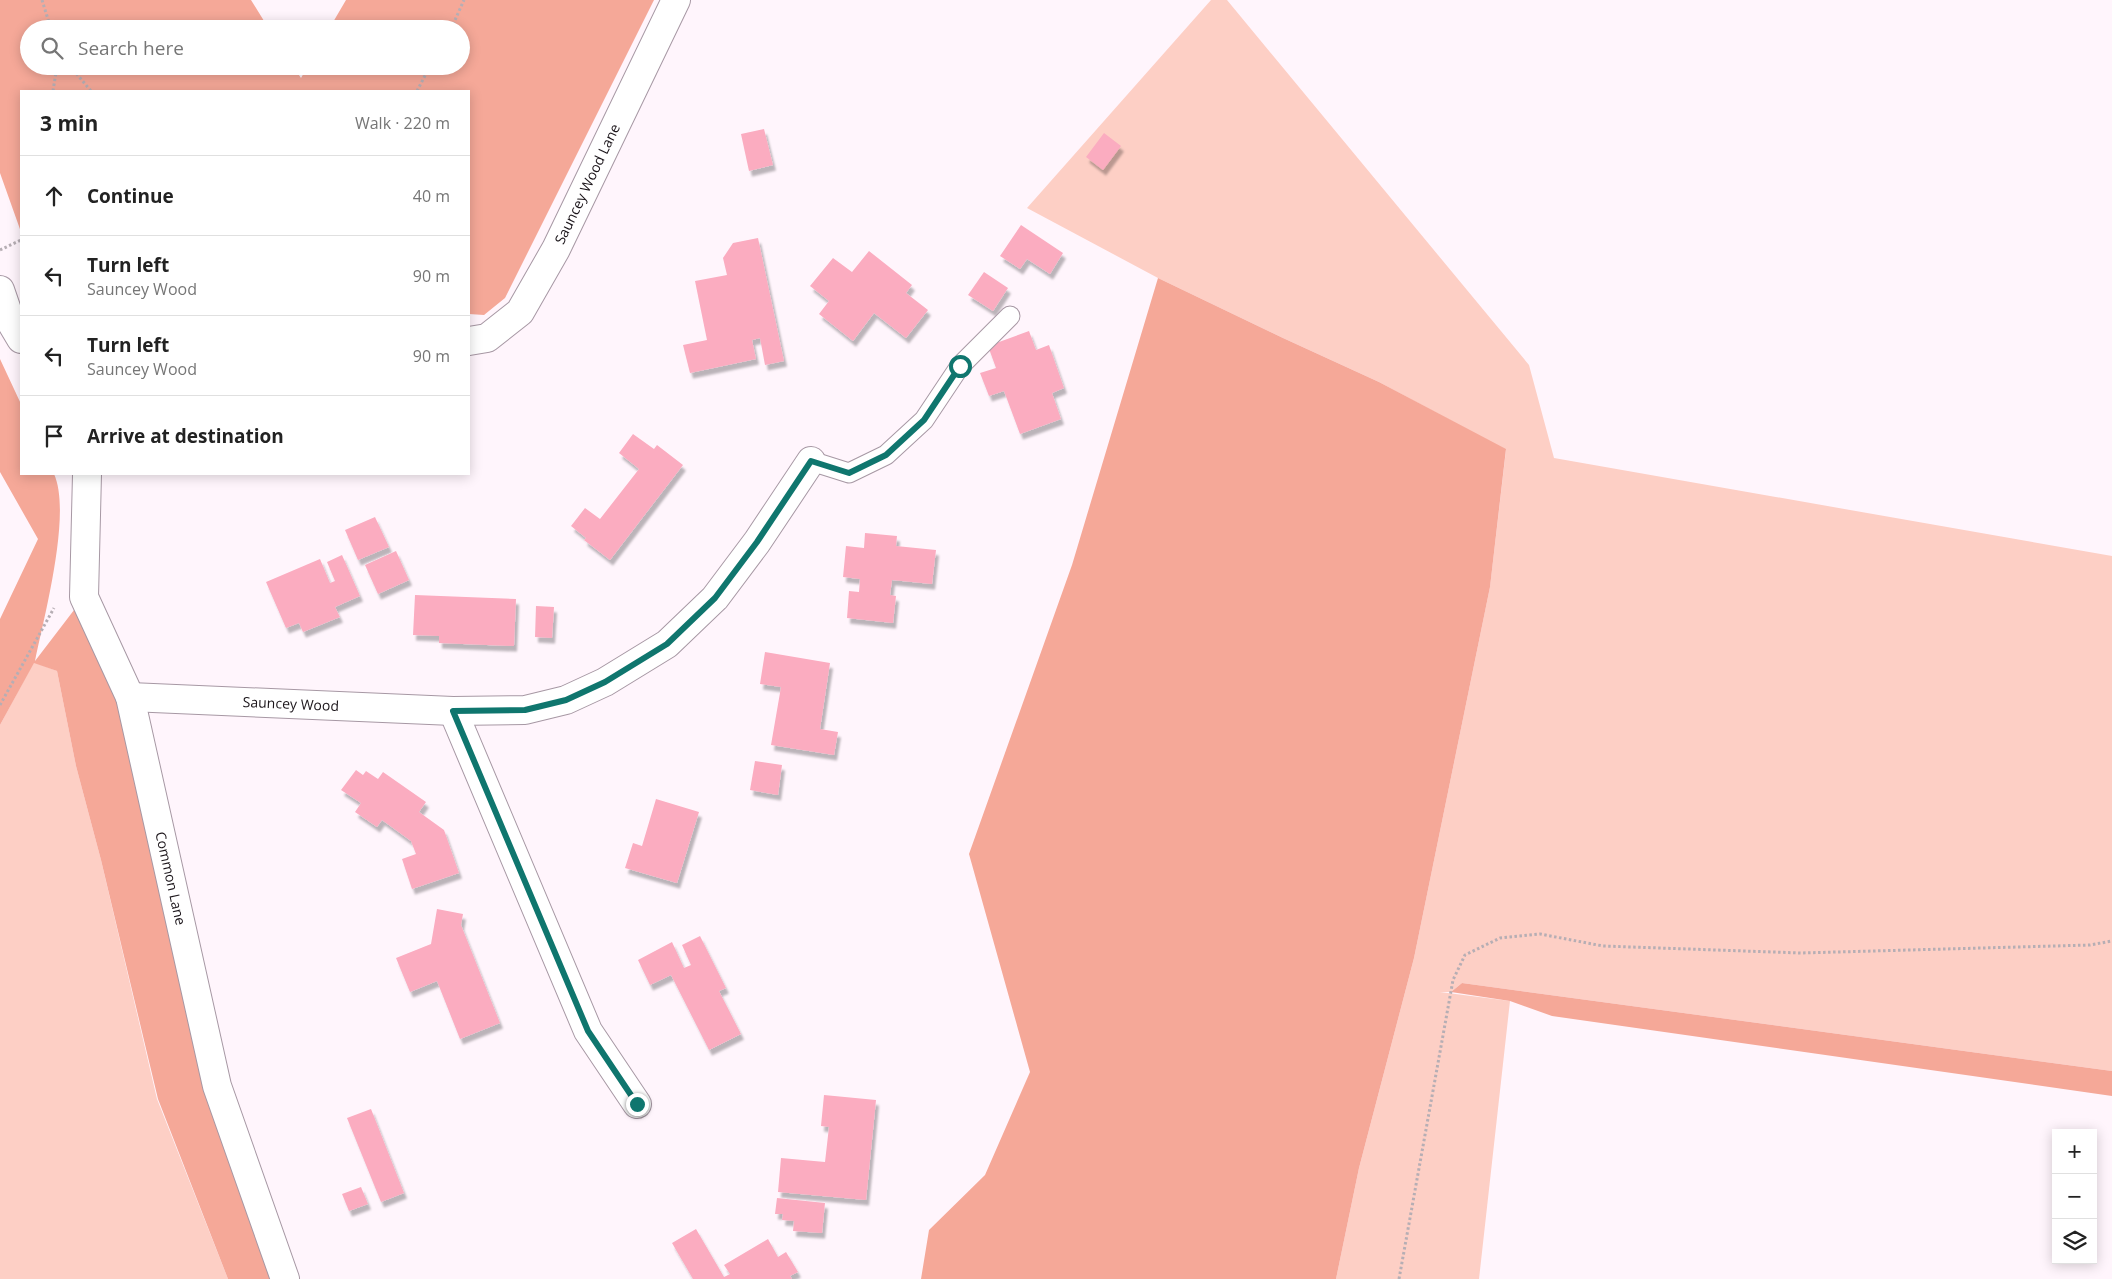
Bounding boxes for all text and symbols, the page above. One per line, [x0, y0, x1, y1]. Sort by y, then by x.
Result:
search box [20, 20, 470, 75]
icon: search [38, 34, 66, 62]
text: Search here [78, 35, 184, 61]
text: 3 min [40, 109, 98, 137]
text: Walk · 220 m [355, 112, 450, 134]
street label: Sauncey Wood Lane [550, 120, 624, 247]
icon: ahead [40, 182, 68, 210]
text: Continue [87, 183, 174, 209]
text: 40 m [413, 185, 450, 207]
text: Turn left [87, 252, 169, 278]
icon: left [40, 262, 68, 290]
text: 90 m [413, 265, 450, 287]
text: Sauncey Wood [87, 278, 197, 300]
text: Turn left [87, 332, 169, 358]
icon: left [40, 342, 68, 370]
text: 90 m [413, 345, 450, 367]
route start [949, 355, 972, 378]
text: Sauncey Wood [87, 358, 197, 380]
icon: arrive [40, 422, 68, 450]
text: Arrive at destination [87, 423, 284, 449]
street label: Sauncey Wood [242, 692, 339, 715]
street label: Common Lane [151, 830, 191, 927]
route end [626, 1093, 649, 1116]
map controls [2052, 1129, 2097, 1264]
button: + [2052, 1129, 2097, 1174]
button: − [2052, 1174, 2097, 1219]
button: layers [2052, 1219, 2097, 1264]

